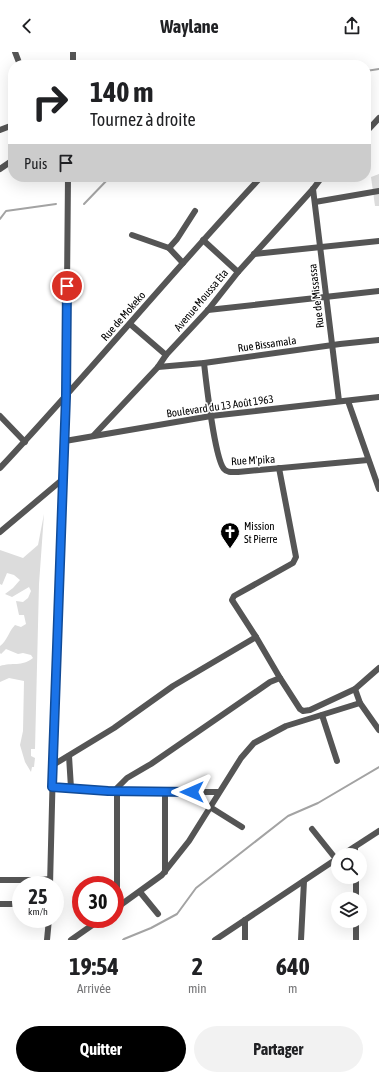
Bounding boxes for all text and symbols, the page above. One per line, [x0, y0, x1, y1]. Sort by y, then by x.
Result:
icon: back [16, 15, 38, 37]
icon: share [341, 15, 363, 37]
text: Waylane [160, 16, 219, 37]
icon: right [24, 76, 76, 128]
text: 140 m [90, 76, 153, 108]
text: Tournez à droite [90, 109, 196, 130]
icon: arrive [55, 152, 77, 174]
text: Puis [24, 155, 47, 172]
street label: Rue de Missassa [306, 263, 326, 329]
street label: Avenue Moussa Eta [172, 267, 230, 333]
pin [50, 269, 84, 303]
icon: arrive [56, 275, 78, 297]
street label: Rue de Mokeko [98, 289, 148, 343]
street label: Rue Bissamala [237, 334, 297, 354]
street label: Boulevard du 13 Août 1963 [166, 393, 274, 419]
street label: Rue M'pika [231, 453, 275, 467]
place label: Mission St Pierre [244, 520, 277, 545]
church icon: Mission St Pierre [219, 521, 241, 549]
position arrow [171, 771, 213, 813]
map controls [331, 848, 367, 928]
button: search [331, 848, 367, 884]
speed limit sign: 30 [72, 876, 124, 928]
text: 25 [29, 885, 47, 908]
button: layers [331, 892, 367, 928]
text: km/h [28, 906, 48, 917]
text: 19:54 [69, 953, 119, 980]
text: 2 [192, 953, 203, 980]
text: 640 [276, 953, 310, 980]
text: Arrivée [77, 981, 111, 996]
text: min [188, 981, 207, 996]
text: m [288, 981, 297, 996]
button: Quitter [16, 1026, 186, 1072]
button: Partager [194, 1026, 363, 1072]

